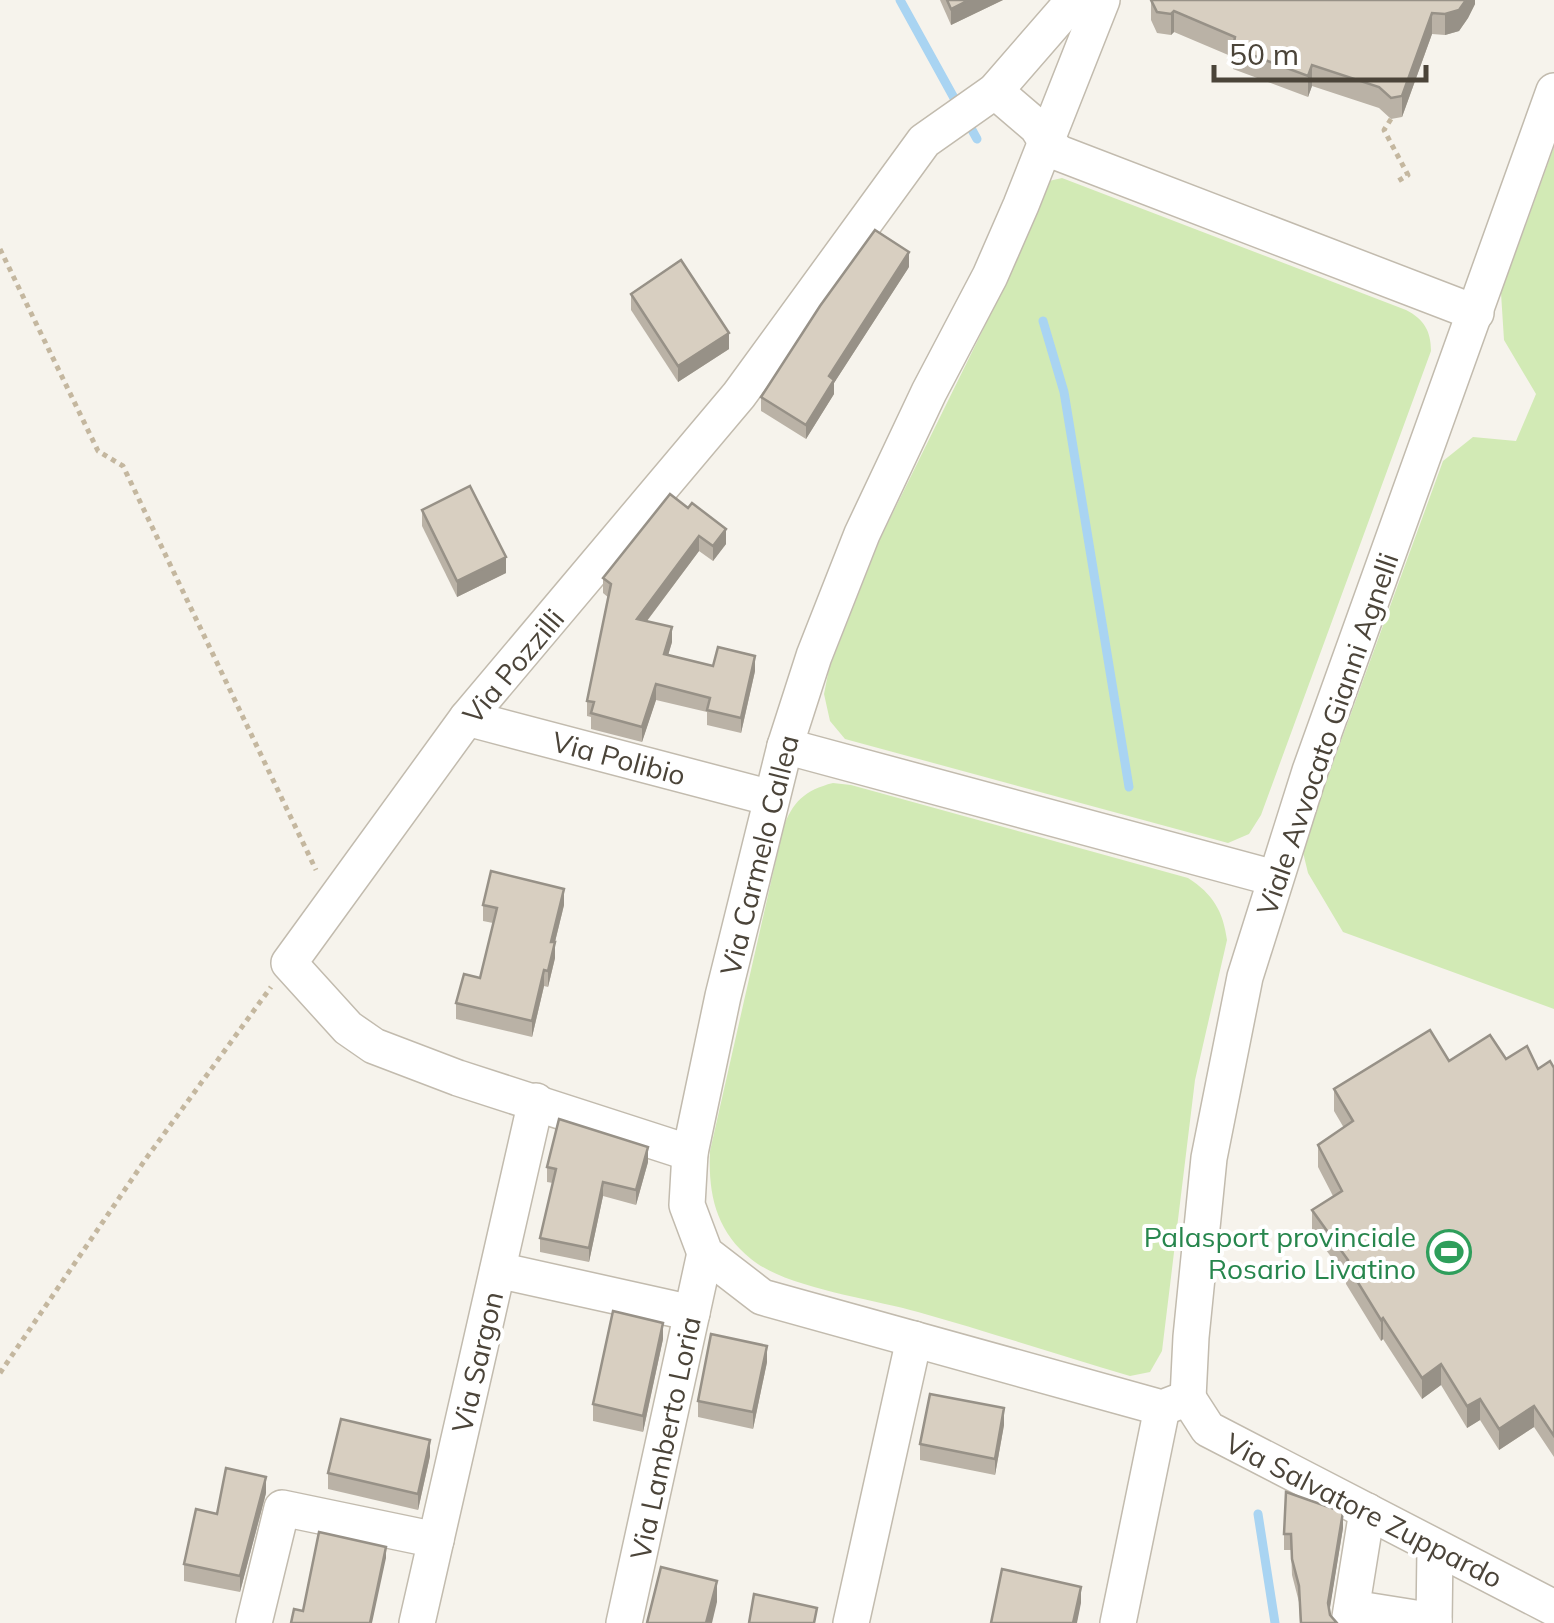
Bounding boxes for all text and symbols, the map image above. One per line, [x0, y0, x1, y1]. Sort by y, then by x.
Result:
scale bar [1214, 20, 1426, 82]
text: 50 m [1229, 35, 1299, 73]
street label: Viale Avvocato Gianni Agnelli [1248, 548, 1406, 920]
street label: Via Pozzilli [455, 601, 571, 731]
street label: Via Polibio [548, 723, 690, 793]
street label: Via Carmelo Callea [712, 731, 806, 979]
place label: Palasport provinciale Rosario Livatino [1144, 1219, 1416, 1286]
sports icon: Palasport provinciale Rosario Livatino [1426, 1229, 1472, 1275]
street label: Via Sargon [444, 1288, 510, 1436]
street label: Via Lamberto Loria [622, 1313, 708, 1563]
street label: Via Salvatore Zuppardo [1219, 1425, 1509, 1595]

